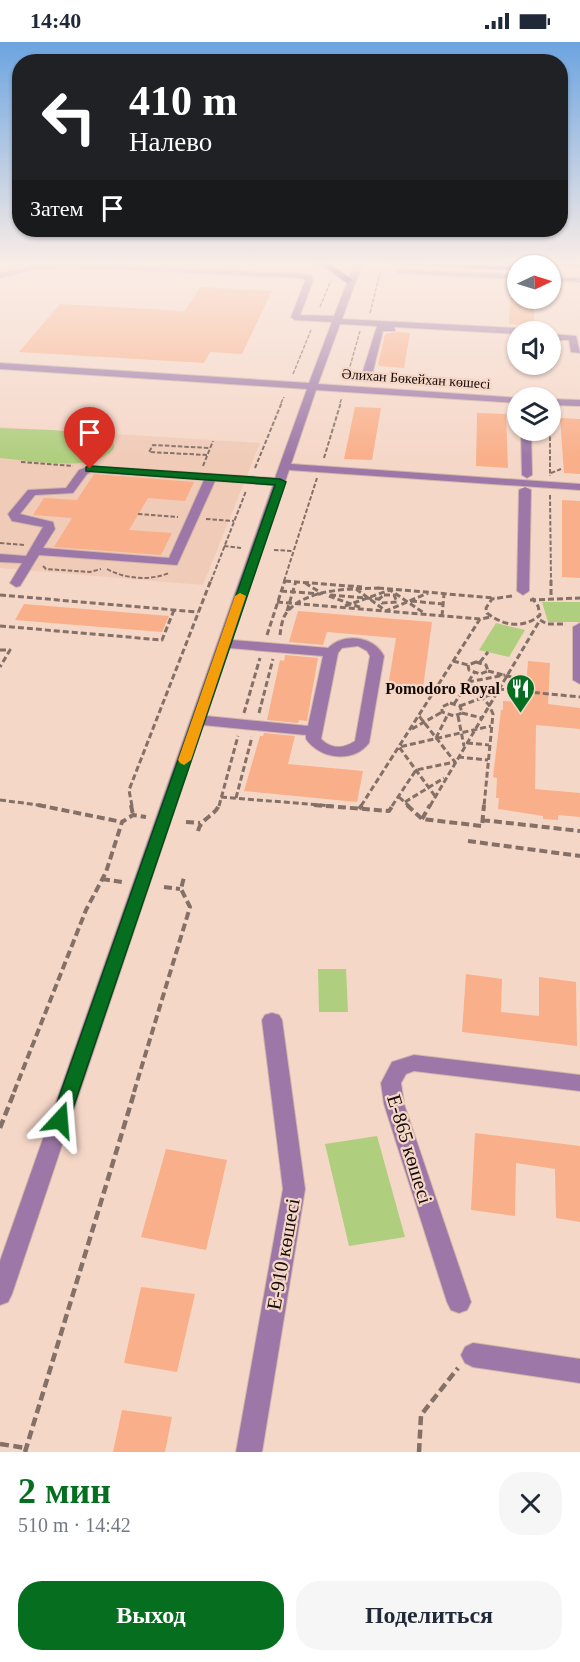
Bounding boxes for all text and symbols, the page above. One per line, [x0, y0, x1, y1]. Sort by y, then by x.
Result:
text: 14:40 [30, 8, 81, 33]
icon: left [30, 78, 108, 156]
text: 410 m [129, 78, 238, 124]
text: Налево [129, 127, 212, 157]
icon: arrive [96, 192, 129, 225]
text: Затем [30, 196, 84, 221]
north arrow [507, 255, 561, 309]
map controls [507, 255, 561, 441]
button: sound [507, 321, 561, 375]
street label: Әлихан Бөкейхан көшесі [341, 366, 491, 392]
button: layers [507, 387, 561, 441]
pin [64, 407, 115, 469]
icon: arrive [73, 416, 106, 449]
restaurant icon: Pomodoro Royal [505, 672, 537, 714]
place label: Pomodoro Royal [385, 680, 501, 698]
position arrow [28, 1088, 92, 1152]
street label: Е-865 көшесі [383, 1092, 437, 1207]
street label: Е-910 көшесі [262, 1196, 304, 1311]
text: 2 мин [18, 1471, 111, 1511]
button: close [499, 1472, 562, 1535]
text: 510 m · 14:42 [18, 1514, 131, 1536]
button: Выход [18, 1581, 284, 1650]
button: Поделиться [296, 1581, 562, 1650]

